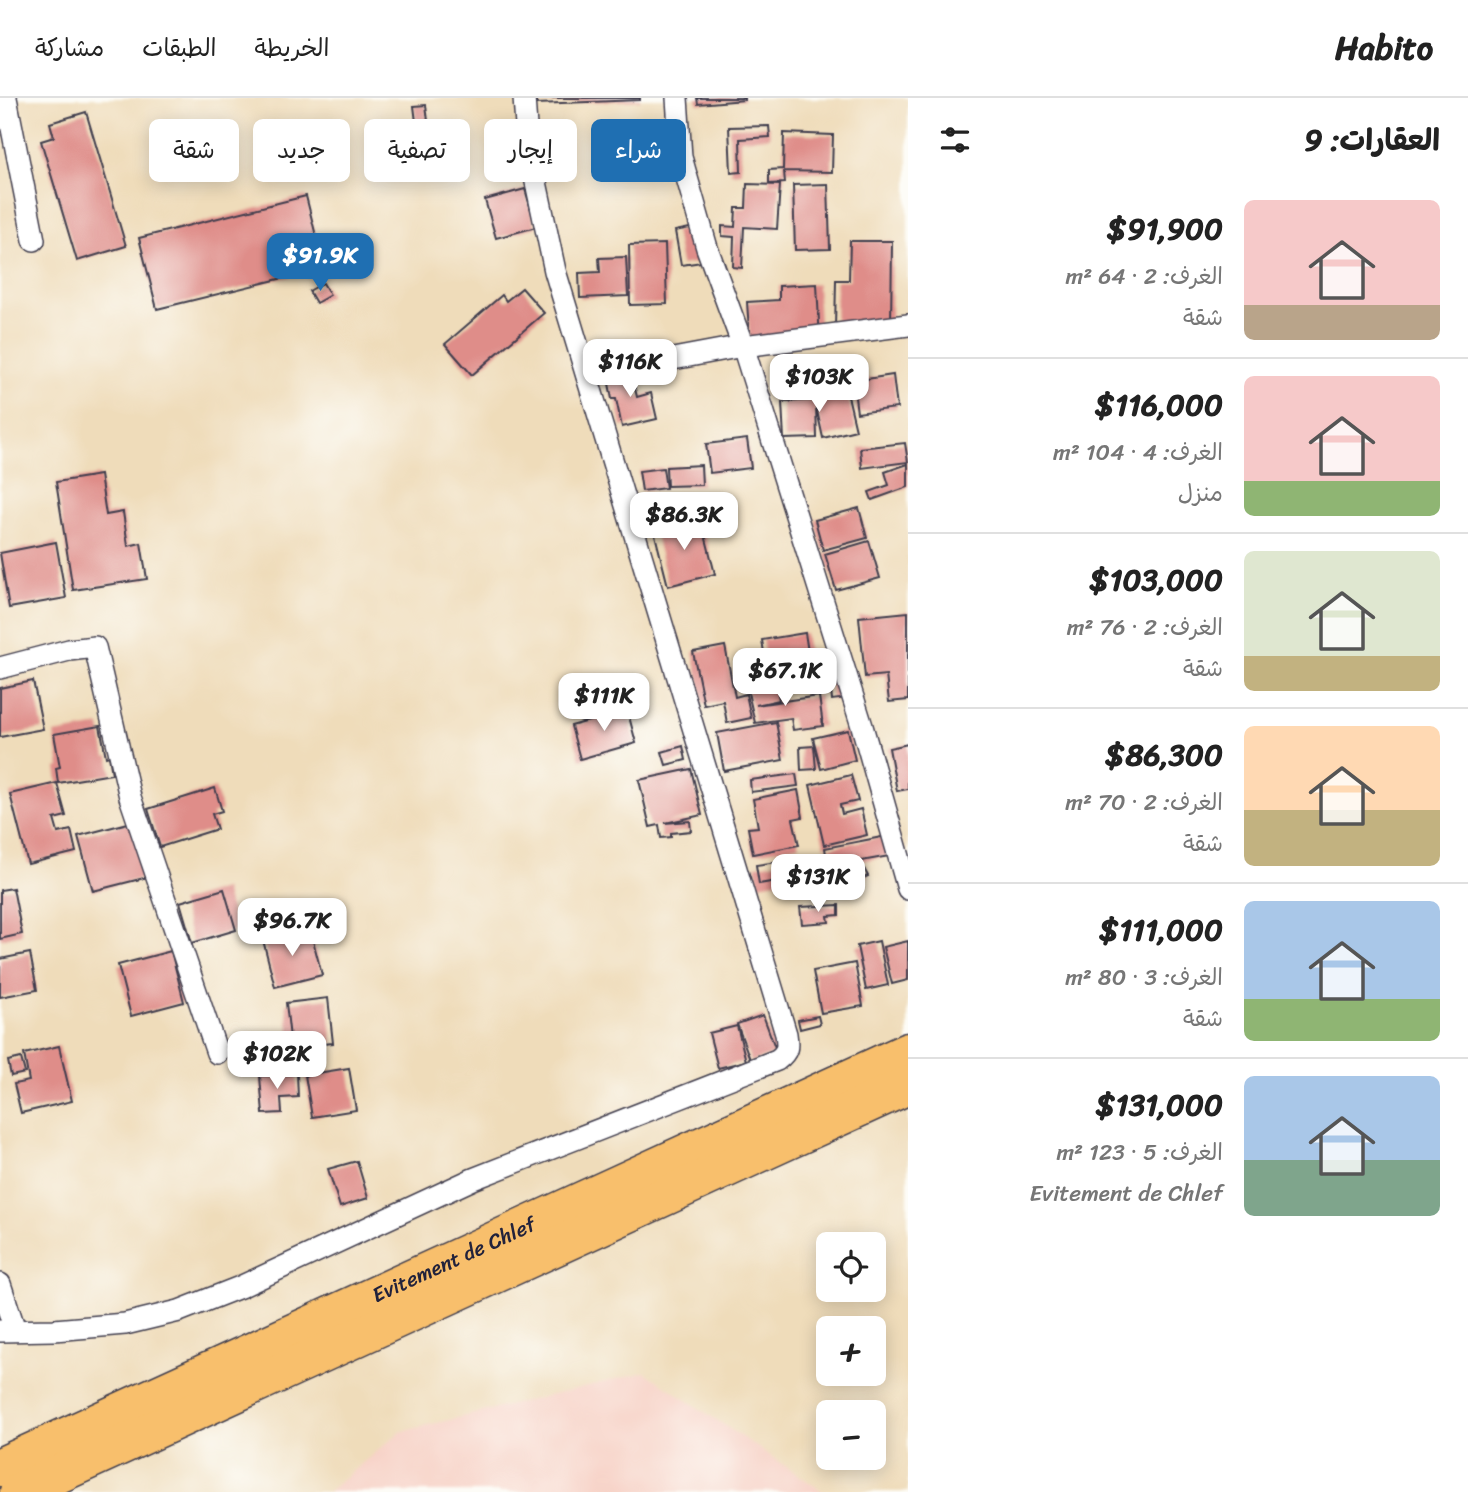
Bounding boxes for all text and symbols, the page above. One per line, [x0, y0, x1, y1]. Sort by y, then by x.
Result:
text: Habito [1335, 19, 1433, 77]
text: مشاركة [35, 27, 104, 69]
text: الطبقات [142, 27, 217, 69]
text: الخريطة [255, 27, 329, 69]
text: العقارات: 9 [1304, 113, 1440, 167]
chip: شقة [149, 119, 239, 182]
chip: جديد [253, 119, 350, 182]
chip: تصفية [364, 119, 470, 182]
chip: إيجار [484, 119, 577, 182]
chip: شراء [591, 119, 686, 182]
icon: filters [936, 121, 974, 159]
text: $91,900 [1107, 202, 1223, 256]
icon: home [1300, 228, 1384, 312]
pin: $91.9K [263, 234, 377, 293]
text: $91.9K [283, 235, 357, 276]
text: الغرف: 2 · 64 m² [1065, 256, 1223, 297]
text: شقة [1183, 297, 1223, 338]
pin: $116K [581, 340, 679, 399]
text: $116K [599, 341, 661, 382]
pin: $103K [770, 354, 868, 414]
text: $103K [786, 356, 852, 397]
text: $116,000 [1095, 378, 1223, 432]
icon: home [1300, 404, 1384, 488]
text: الغرف: 4 · 104 m² [1053, 432, 1223, 473]
text: منزل [1178, 473, 1223, 514]
pin: $86.3K [627, 492, 741, 552]
text: $86.3K [646, 494, 722, 535]
text: $103,000 [1090, 553, 1223, 607]
icon: home [1300, 579, 1384, 663]
text: الغرف: 2 · 76 m² [1067, 607, 1223, 648]
pin: $67.1K [728, 648, 842, 708]
text: شقة [1183, 648, 1223, 689]
text: $67.1K [749, 650, 821, 691]
pin: $111K [555, 674, 653, 733]
text: $111K [574, 675, 634, 716]
text: $86,300 [1105, 728, 1223, 782]
icon: home [1300, 754, 1384, 838]
text: الغرف: 2 · 70 m² [1065, 782, 1223, 823]
text: شقة [1183, 823, 1223, 864]
pin: $131K [769, 854, 867, 914]
text: $131K [787, 856, 849, 897]
pin: $96.7K [235, 898, 349, 958]
text: $96.7K [254, 900, 330, 941]
text: $111,000 [1099, 903, 1223, 957]
icon: home [1300, 929, 1384, 1013]
text: الغرف: 3 · 80 m² [1065, 957, 1223, 998]
text: شقة [1183, 998, 1223, 1039]
pin: $102K [228, 1032, 326, 1091]
text: $102K [243, 1033, 311, 1074]
text: $131,000 [1096, 1078, 1223, 1132]
icon: home [1300, 1104, 1384, 1188]
text: الغرف: 5 · 123 m² [1056, 1132, 1223, 1173]
text: Evitement de Chlef [1029, 1173, 1223, 1214]
street label: Evitement de Chlef [366, 1205, 544, 1314]
map controls [816, 1232, 886, 1470]
button: locate [816, 1232, 886, 1302]
button: + [816, 1316, 886, 1386]
button: − [816, 1400, 886, 1470]

